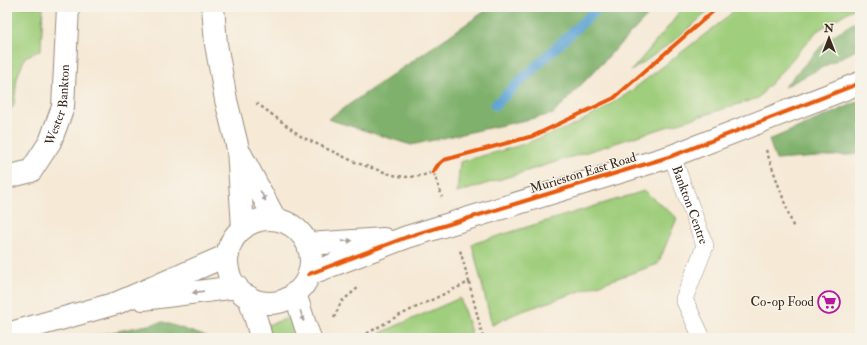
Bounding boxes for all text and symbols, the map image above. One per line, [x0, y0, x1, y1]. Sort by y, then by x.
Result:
north arrow [809, 18, 849, 58]
text: N [823, 22, 835, 35]
street label: Wester Bankton [41, 64, 73, 148]
street label: Murieston East Road [528, 149, 639, 197]
street label: Bankton Centre [668, 163, 712, 247]
one-way arrow [260, 190, 266, 201]
one-way arrow [341, 238, 353, 245]
one-way arrow [192, 289, 204, 295]
supermarket icon: Co-op Food [816, 289, 842, 315]
place label: Co-op Food [750, 294, 815, 311]
one-way arrow [299, 310, 305, 322]

